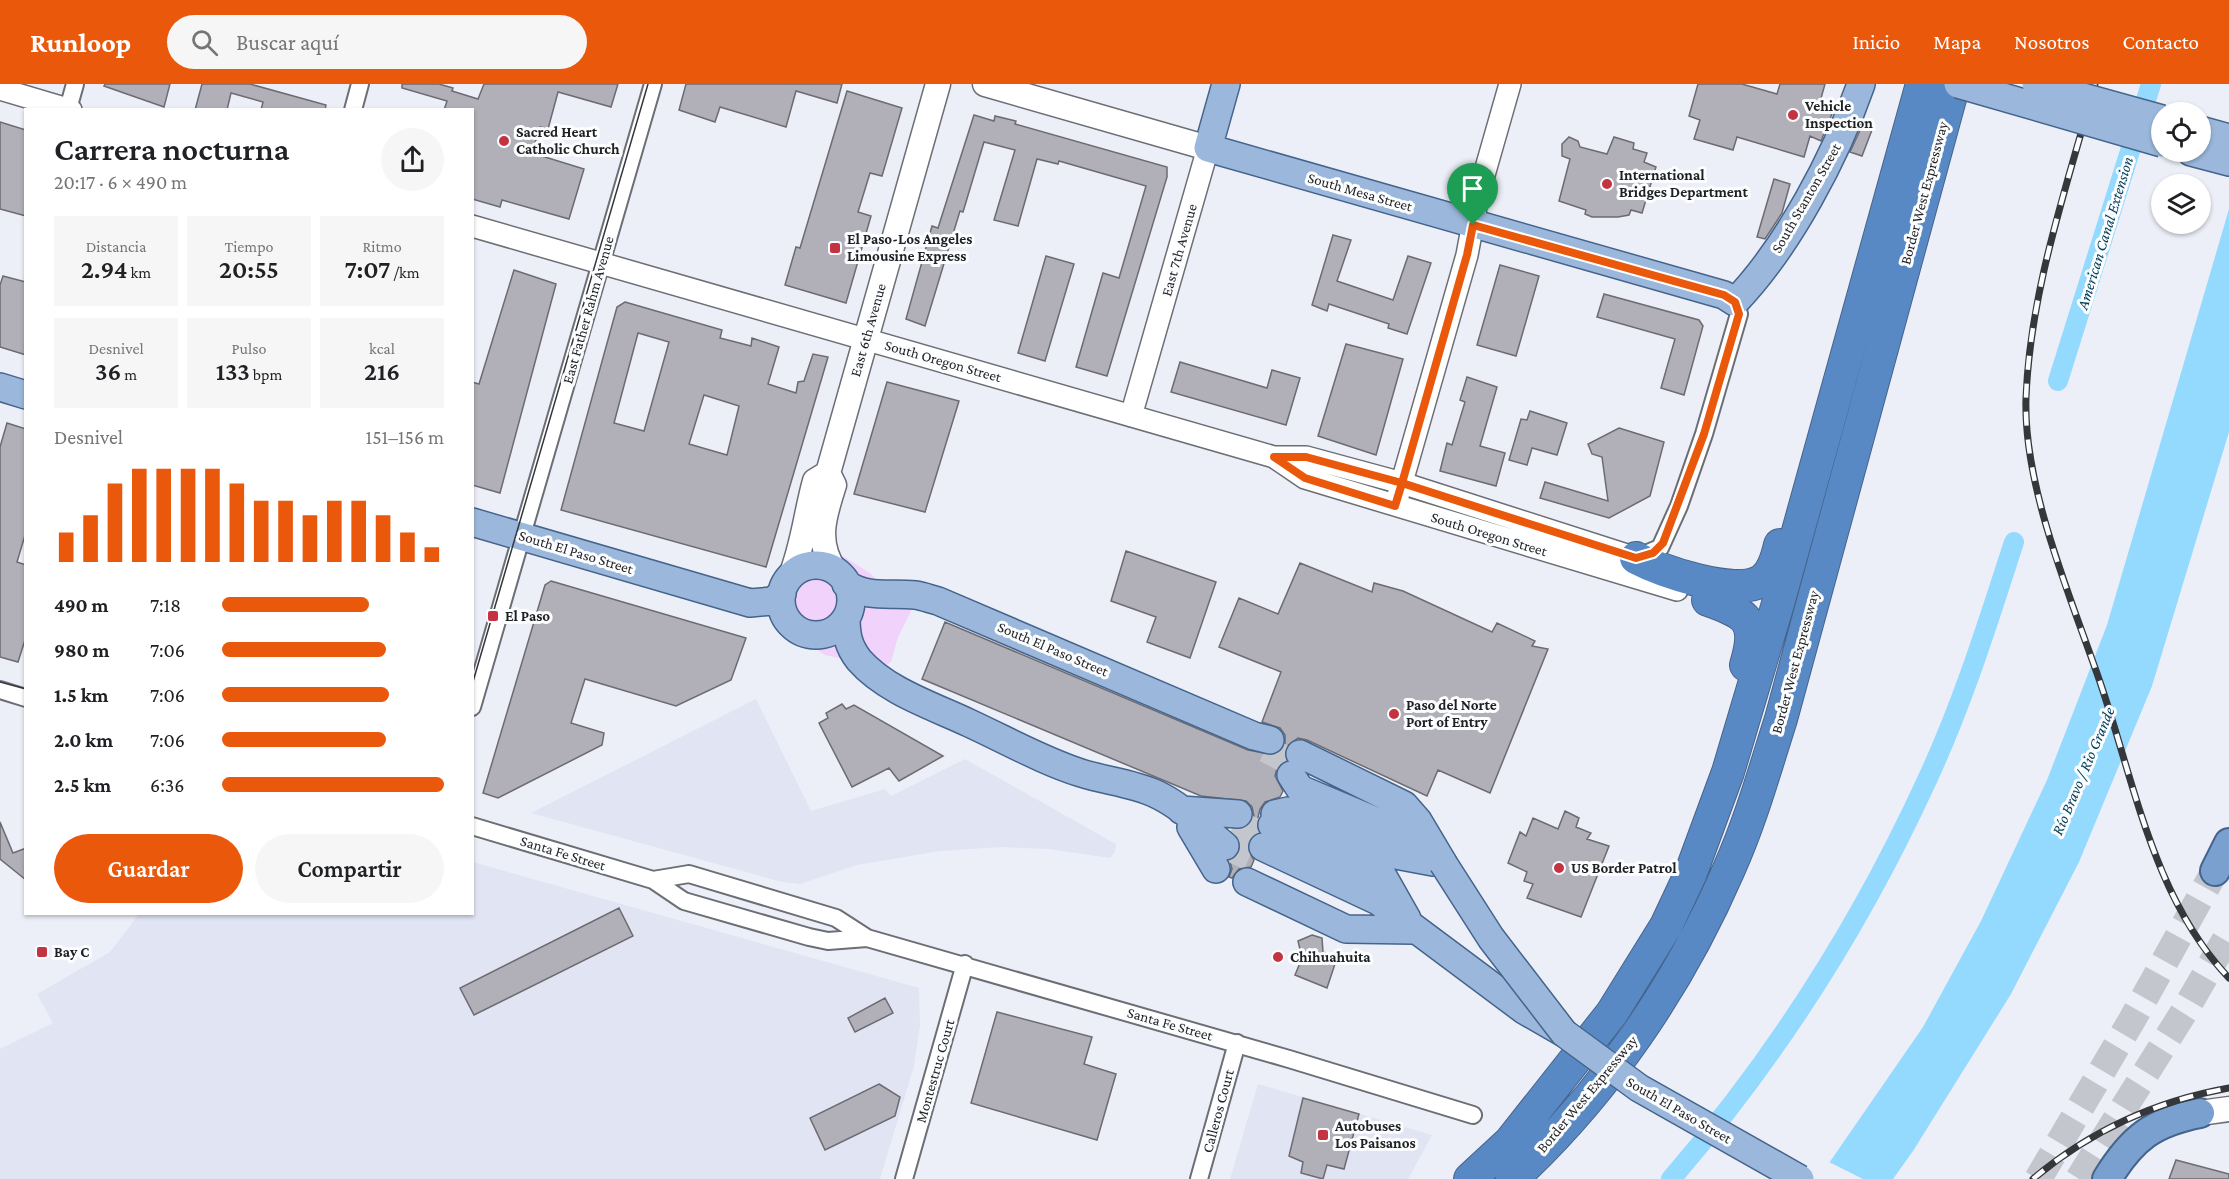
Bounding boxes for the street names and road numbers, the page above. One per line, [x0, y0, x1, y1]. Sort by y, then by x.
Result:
street label: Border West Expressway [1897, 120, 1952, 267]
street label: South Stanton Street [1768, 140, 1844, 255]
street label: South Mesa Street [1306, 169, 1415, 215]
street label: East 7th Avenue [1158, 201, 1200, 298]
street label: East Father Rahm Avenue [559, 234, 617, 386]
street label: East 6th Avenue [847, 281, 889, 379]
street label: South Oregon Street [883, 337, 1004, 387]
street label: South Oregon Street [1429, 509, 1550, 561]
street label: South El Paso Street [517, 527, 636, 577]
street label: Border West Expressway [1768, 589, 1823, 736]
street label: South El Paso Street [995, 618, 1112, 680]
street label: Santa Fe Street [518, 832, 609, 874]
street label: Santa Fe Street [1125, 1004, 1216, 1044]
street label: Montestruc Court [913, 1016, 958, 1125]
street label: Border West Expressway [1533, 1032, 1641, 1156]
street label: Calleros Court [1199, 1066, 1237, 1155]
street label: South El Paso Street [1624, 1073, 1735, 1147]

